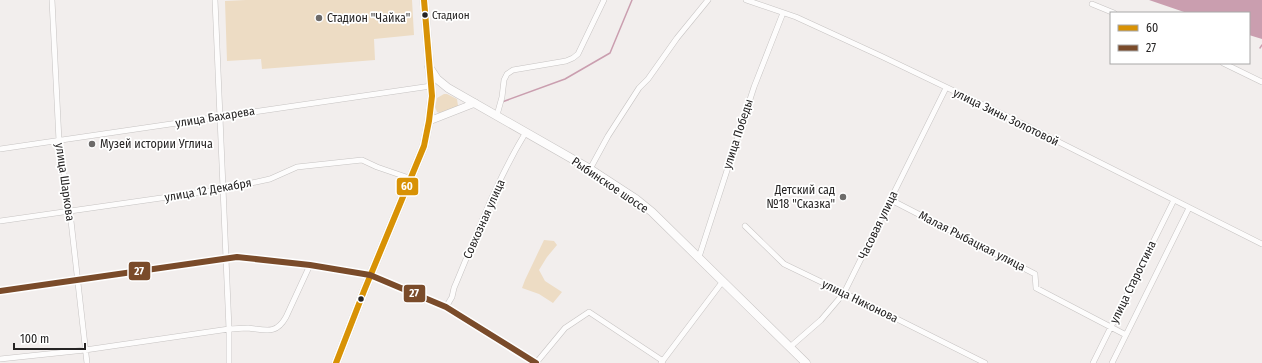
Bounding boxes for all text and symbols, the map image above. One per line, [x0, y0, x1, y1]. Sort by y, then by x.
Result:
place label: Стадион [432, 9, 470, 22]
marker: Стадион [420, 10, 430, 20]
place label: Стадион "Чайка" [327, 11, 410, 25]
legend [1110, 12, 1250, 64]
marker: Стадион "Чайка" [314, 13, 324, 23]
text: 60 [1146, 21, 1158, 35]
text: 27 [1146, 41, 1156, 55]
street label: улица Зины Золотовой [951, 85, 1061, 149]
street label: улица Победы [720, 97, 756, 171]
street label: улица Бахарева [174, 104, 256, 130]
place label: Музей истории Углича [100, 137, 213, 151]
marker: Музей истории Углича [87, 139, 97, 149]
street label: улица Шаркова [53, 142, 77, 222]
street label: Рыбинское шоссе [569, 154, 651, 216]
street label: улица 12 Декабря [163, 175, 253, 205]
line badge: 60 [396, 177, 419, 196]
street label: Совхозная улица [460, 177, 508, 261]
text: 60 [401, 180, 413, 193]
place label: Детский сад №18 "Сказка" [767, 183, 835, 211]
street label: Часовая улица [855, 188, 901, 261]
marker: Детский сад №18 "Сказка" [838, 192, 848, 202]
street label: Малая Рыбацкая улица [916, 208, 1028, 274]
street label: улица Старостина [1107, 238, 1159, 326]
line badge: 27 [128, 261, 151, 281]
text: 27 [133, 265, 144, 278]
street label: улица Никонова [820, 277, 900, 326]
line badge: 27 [403, 284, 426, 303]
text: 27 [408, 287, 419, 300]
unlabelled marker [356, 294, 366, 304]
scale bar [14, 325, 85, 351]
text: 100 m [20, 332, 49, 346]

